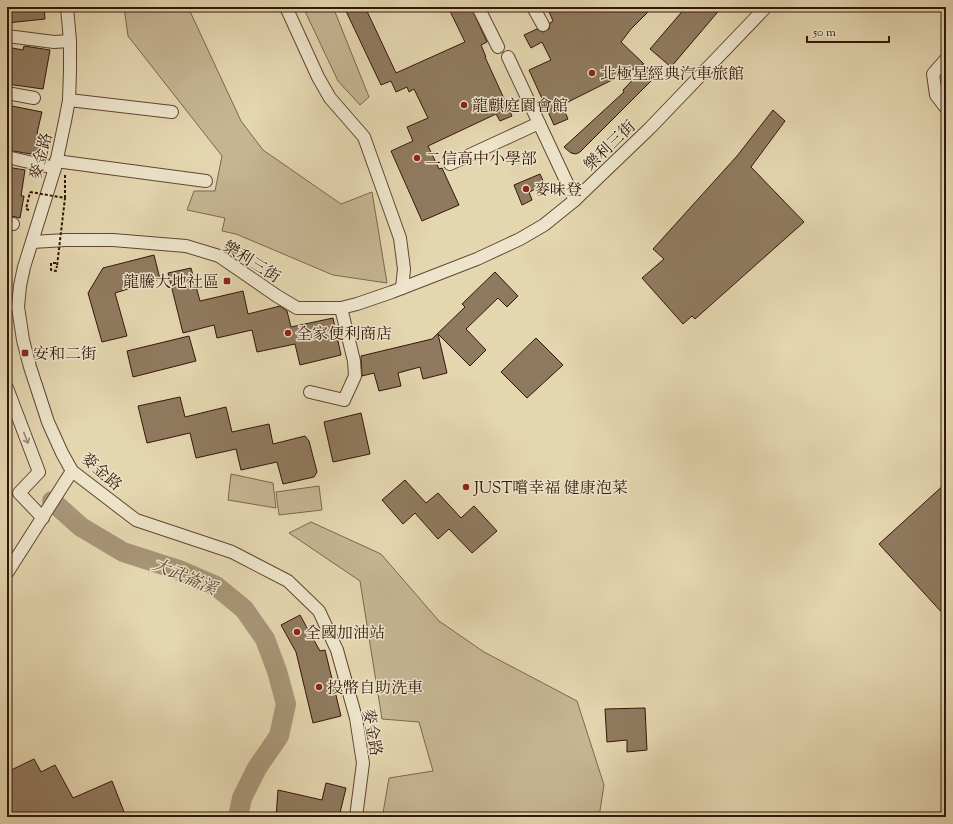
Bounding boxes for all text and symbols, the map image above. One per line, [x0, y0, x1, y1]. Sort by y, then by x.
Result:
scale bar [807, 18, 889, 44]
text: 50 m [812, 24, 836, 42]
place label: 北極星經典汽車旅館 [600, 64, 744, 87]
marker: 北極星經典汽車旅館 [587, 68, 597, 78]
place label: 龍麒庭園會館 [472, 96, 568, 119]
marker: 龍麒庭園會館 [459, 100, 469, 110]
street label: 樂利三街 [580, 116, 642, 177]
street label: 麥金路 [25, 130, 60, 183]
place label: 二信高中小學部 [425, 149, 537, 172]
marker: 二信高中小學部 [412, 153, 422, 163]
place label: 麥味登 [534, 180, 582, 203]
marker: 麥味登 [521, 184, 531, 194]
street label: 樂利三街 [217, 236, 284, 290]
place label: 龍騰大地社區 [123, 272, 219, 295]
marker: 龍騰大地社區 [222, 276, 232, 286]
place label: 全家便利商店 [296, 324, 392, 347]
marker: 全家便利商店 [283, 328, 293, 338]
place label: 安和二街 [33, 344, 97, 367]
marker: 安和二街 [20, 348, 30, 358]
one-way arrow [22, 432, 30, 444]
street label: 麥金路 [75, 448, 126, 497]
place label: JUST嚐幸福 健康泡菜 [473, 478, 628, 501]
marker: JUST嚐幸福 健康泡菜 [461, 482, 471, 492]
water label: 大武崙溪 [148, 554, 222, 603]
place label: 全國加油站 [305, 623, 385, 646]
marker: 全國加油站 [292, 627, 302, 637]
place label: 投幣自助洗車 [327, 678, 423, 701]
marker: 投幣自助洗車 [314, 682, 324, 692]
street label: 麥金路 [355, 707, 386, 758]

